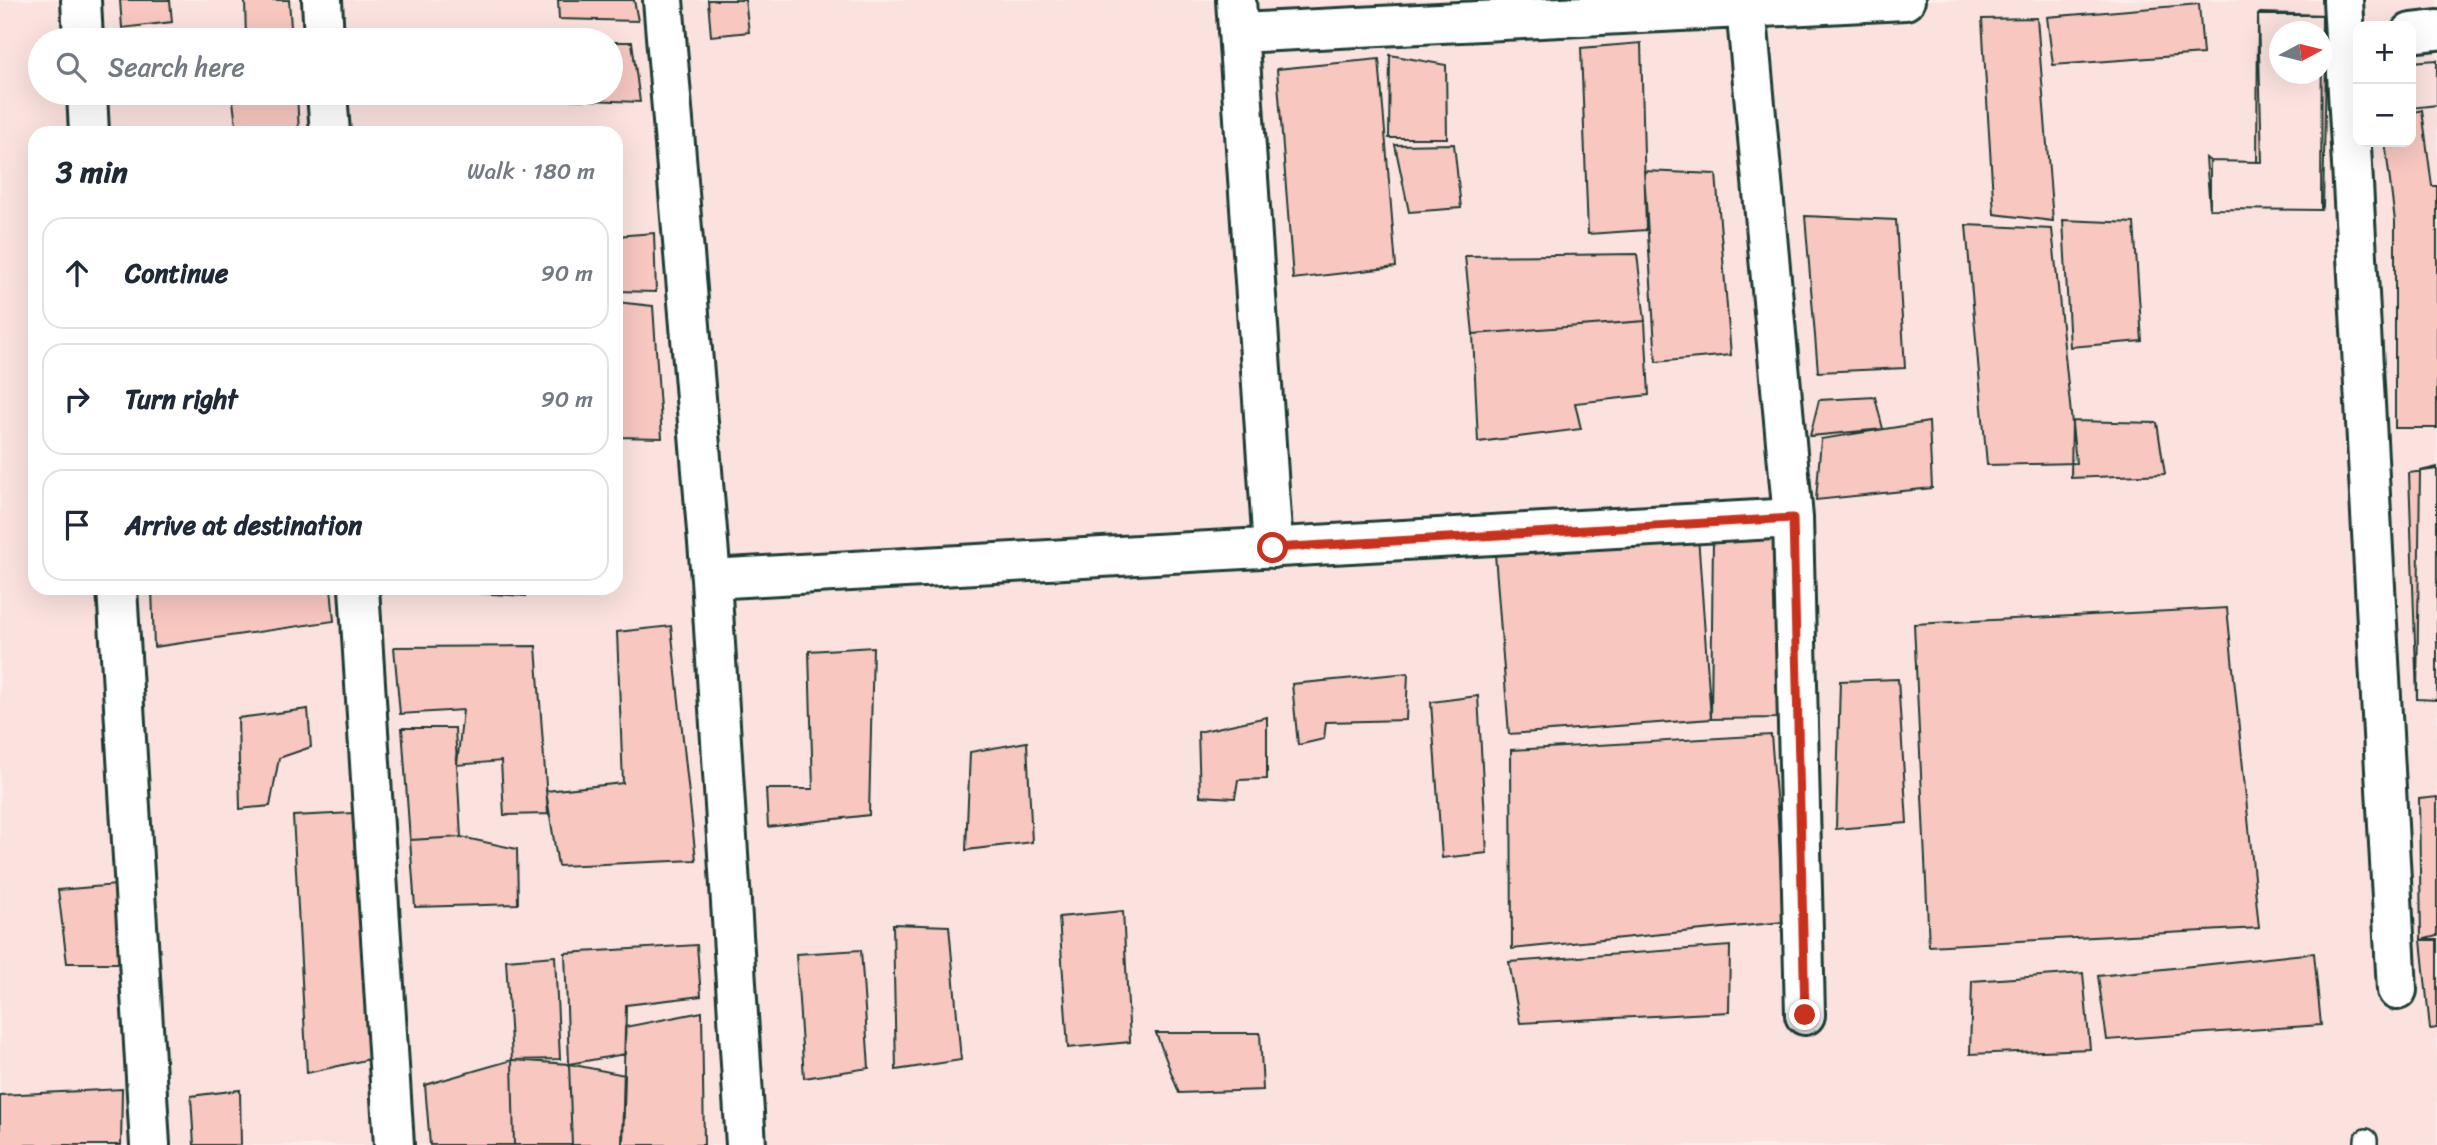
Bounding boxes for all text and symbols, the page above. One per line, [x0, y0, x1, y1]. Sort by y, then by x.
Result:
north arrow [2269, 21, 2332, 84]
map controls [2353, 21, 2416, 147]
button: + [2353, 21, 2416, 84]
search box [28, 28, 623, 105]
text: Search here [108, 44, 245, 90]
icon: search [52, 48, 90, 86]
button: − [2353, 84, 2416, 147]
text: 3 min [56, 145, 128, 199]
text: Walk · 180 m [467, 151, 595, 192]
text: Continue [125, 250, 228, 296]
text: 90 m [541, 253, 593, 294]
icon: ahead [58, 254, 96, 292]
text: Turn right [125, 376, 238, 422]
text: 90 m [541, 379, 593, 420]
icon: right [58, 380, 96, 418]
text: Arrive at destination [125, 502, 362, 548]
icon: arrive [58, 506, 96, 544]
route start [1257, 532, 1288, 563]
route end [1789, 999, 1820, 1030]

